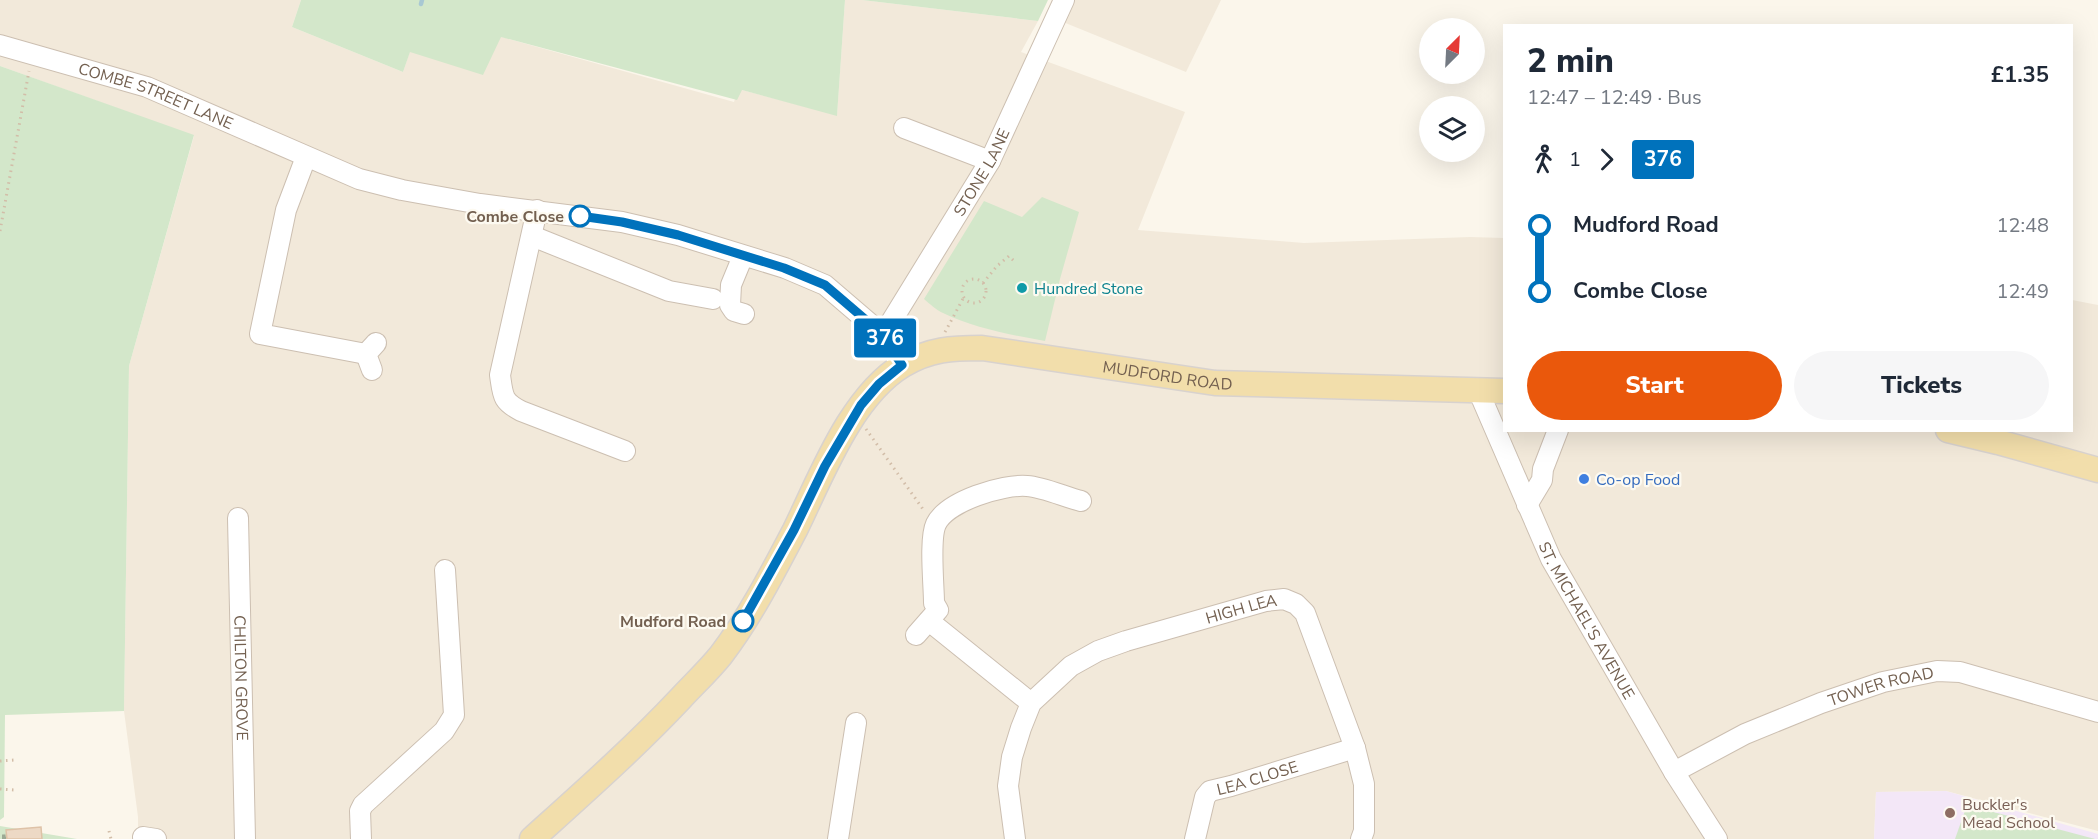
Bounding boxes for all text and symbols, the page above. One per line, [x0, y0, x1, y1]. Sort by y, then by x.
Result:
north arrow [1419, 18, 1485, 84]
map controls [1419, 18, 1485, 162]
text: 2 min [1527, 39, 1614, 84]
street label: COMBE STREET LANE [76, 58, 236, 135]
text: £1.35 [1991, 60, 2049, 90]
text: 12:47 – 12:49 · Bus [1527, 84, 1702, 111]
button: layers [1419, 96, 1485, 162]
street label: STONE LANE [949, 125, 1015, 221]
icon: walk [1527, 143, 1560, 176]
icon: forward [1590, 143, 1623, 176]
text: 376 [1644, 145, 1682, 173]
text: 1 [1569, 146, 1581, 173]
marker: Combe Close [569, 205, 591, 227]
place label: Combe Close [466, 206, 564, 228]
text: Mudford Road [1573, 210, 1719, 240]
text: 12:48 [1996, 212, 2049, 239]
text: Combe Close [1573, 276, 1707, 306]
place label: Hundred Stone [1034, 278, 1143, 300]
text: 12:49 [1996, 278, 2049, 305]
marker: Hundred Stone [1015, 281, 1029, 295]
line badge: 376 [850, 318, 920, 358]
text: 376 [866, 324, 904, 352]
button: Start [1527, 351, 1782, 420]
button: Tickets [1794, 351, 2049, 420]
street label: MUDFORD ROAD [1101, 356, 1233, 396]
place label: Co-op Food [1596, 469, 1680, 491]
marker: Co-op Food [1577, 472, 1591, 486]
street label: ST. MICHAEL'S AVENUE [1533, 538, 1640, 703]
street label: HIGH LEA [1203, 590, 1279, 630]
marker: Mudford Road [732, 610, 754, 632]
place label: Mudford Road [620, 611, 726, 633]
street label: CHILTON GROVE [228, 615, 253, 741]
street label: TOWER ROAD [1825, 662, 1936, 712]
street label: LEA CLOSE [1215, 756, 1301, 801]
place label: Buckler's Mead School [1962, 794, 2055, 834]
marker: Buckler's Mead School [1943, 806, 1957, 820]

